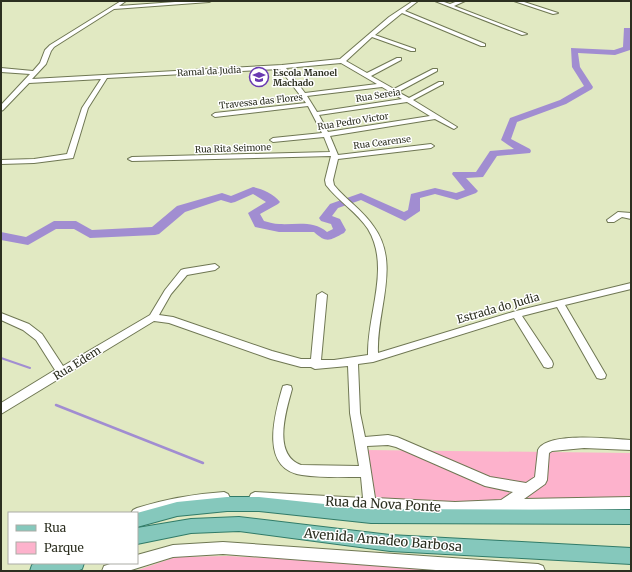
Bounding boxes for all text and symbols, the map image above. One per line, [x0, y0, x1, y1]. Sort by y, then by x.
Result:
street label: Ramal da Judia [177, 64, 241, 78]
school or university icon: Escola Manoel Machado [248, 66, 270, 88]
place label: Escola Manoel Machado [273, 67, 337, 88]
street label: Rua Sereia [355, 86, 401, 104]
street label: Travessa das Flores [219, 91, 304, 111]
street label: Rua Pedro Victor [317, 110, 389, 132]
street label: Rua Cearense [353, 133, 412, 151]
street label: Rua Rita Seimone [195, 141, 272, 155]
street label: Estrada do Judia [455, 289, 541, 326]
street label: Rua Edem [51, 343, 103, 383]
street label: Rua da Nova Ponte [325, 492, 441, 516]
legend [8, 512, 138, 564]
text: Rua [44, 520, 67, 535]
street label: Avenida Amadeo Barbosa [302, 525, 463, 555]
text: Parque [44, 540, 84, 555]

